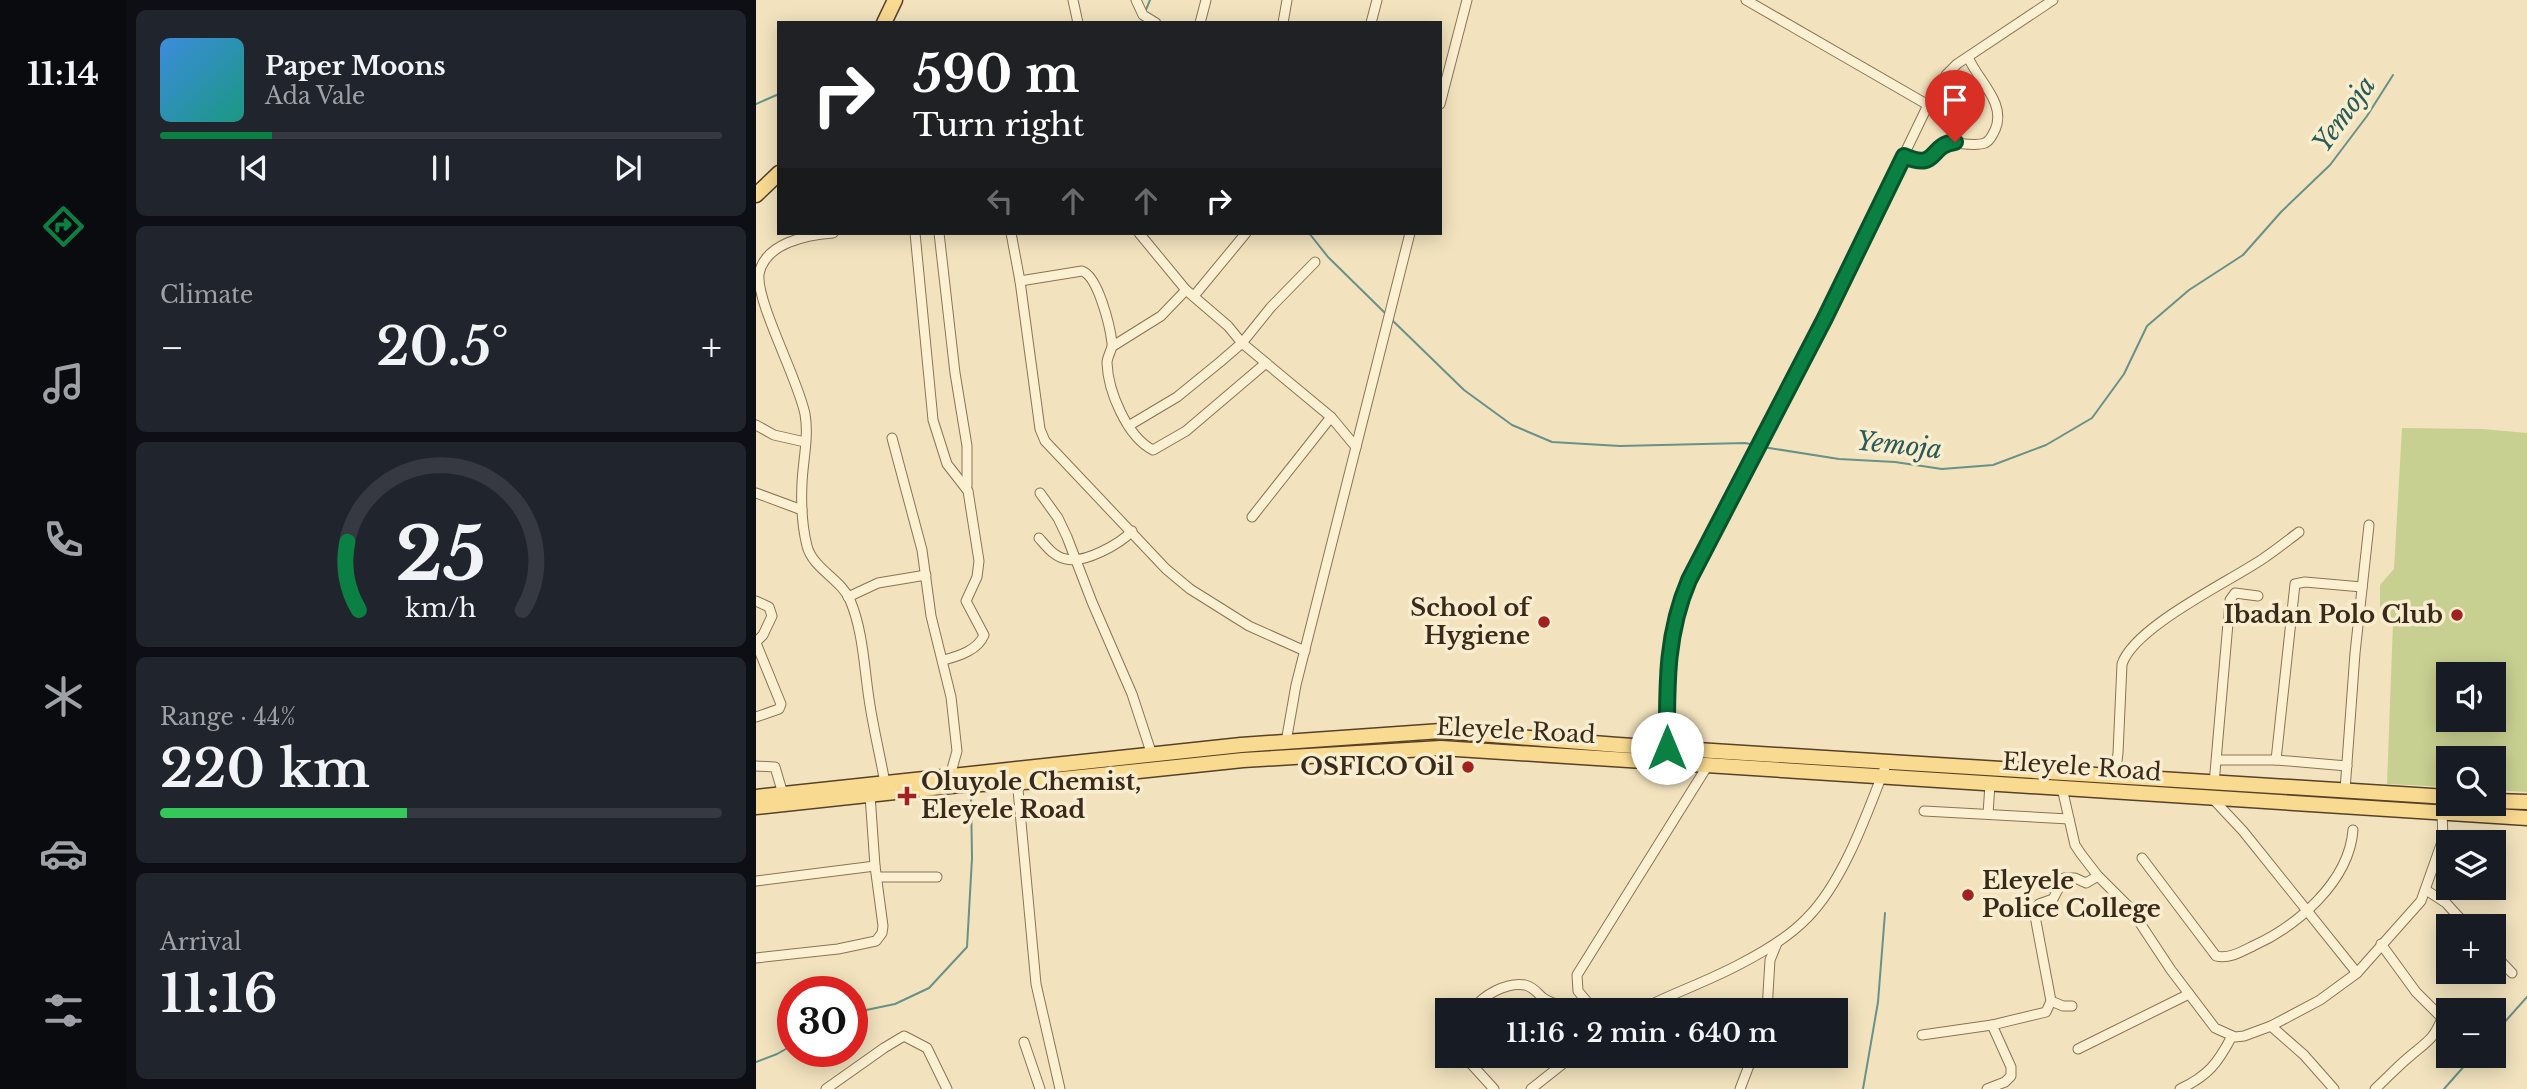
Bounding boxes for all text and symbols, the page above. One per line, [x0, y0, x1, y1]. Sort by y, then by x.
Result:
text: 590 m [913, 44, 1079, 105]
icon: right [798, 49, 889, 140]
text: Paper Moons [265, 50, 446, 82]
text: 11:14 [27, 54, 99, 94]
pin [1925, 70, 1985, 142]
water label: Yemoja [2306, 70, 2382, 158]
icon: arrive [1936, 81, 1974, 119]
text: Ada Vale [265, 82, 365, 110]
text: Turn right [913, 105, 1084, 145]
icon: previous [235, 149, 273, 187]
icon: pause [422, 149, 460, 187]
icon: next [609, 149, 647, 187]
icon: left [981, 182, 1019, 220]
icon: ahead [1054, 182, 1092, 220]
icon: ahead [1127, 182, 1165, 220]
icon: right [1200, 182, 1238, 220]
icon: directions [39, 202, 88, 251]
text: Climate [160, 281, 253, 309]
text: 20.5° [376, 315, 509, 379]
text: − [160, 324, 184, 371]
text: + [701, 324, 722, 371]
icon: music [39, 359, 88, 408]
water label: Yemoja [1854, 425, 1944, 465]
text: 25 [396, 510, 486, 601]
icon: phone [39, 515, 88, 564]
text: km/h [406, 593, 476, 624]
place label: School of Hygiene [1410, 593, 1532, 650]
place label: Ibadan Polo Club [2224, 600, 2443, 629]
marker: Ibadan Polo Club [2449, 607, 2465, 623]
marker: School of Hygiene [1536, 614, 1552, 630]
map controls [2436, 662, 2506, 1068]
button: sound [2436, 662, 2506, 732]
icon: climate [39, 672, 88, 721]
text: Range · 44% [160, 703, 296, 731]
position arrow [1630, 711, 1704, 785]
street label: Eleyele Road [1436, 712, 1596, 749]
text: 220 km [160, 737, 370, 801]
street label: Eleyele Road [2001, 746, 2163, 787]
button: search [2436, 746, 2506, 816]
place label: OSFICO Oil [1300, 752, 1454, 781]
marker: OSFICO Oil [1460, 759, 1476, 775]
place label: Oluyole Chemist, Eleyele Road [921, 767, 1141, 824]
marker: Oluyole Chemist, Eleyele Road [899, 788, 915, 804]
icon: car [39, 829, 88, 878]
button: layers [2436, 830, 2506, 900]
place label: Eleyele Police College [1982, 866, 2161, 923]
marker: Eleyele Police College [1960, 887, 1976, 903]
button: + [2436, 914, 2506, 984]
text: Arrival [160, 928, 241, 956]
text: 11:16 [160, 962, 278, 1026]
speed limit sign: 30 [777, 976, 868, 1067]
icon: filters [39, 986, 88, 1035]
button: − [2436, 998, 2506, 1068]
text: 11:16 · 2 min · 640 m [1506, 1017, 1777, 1049]

